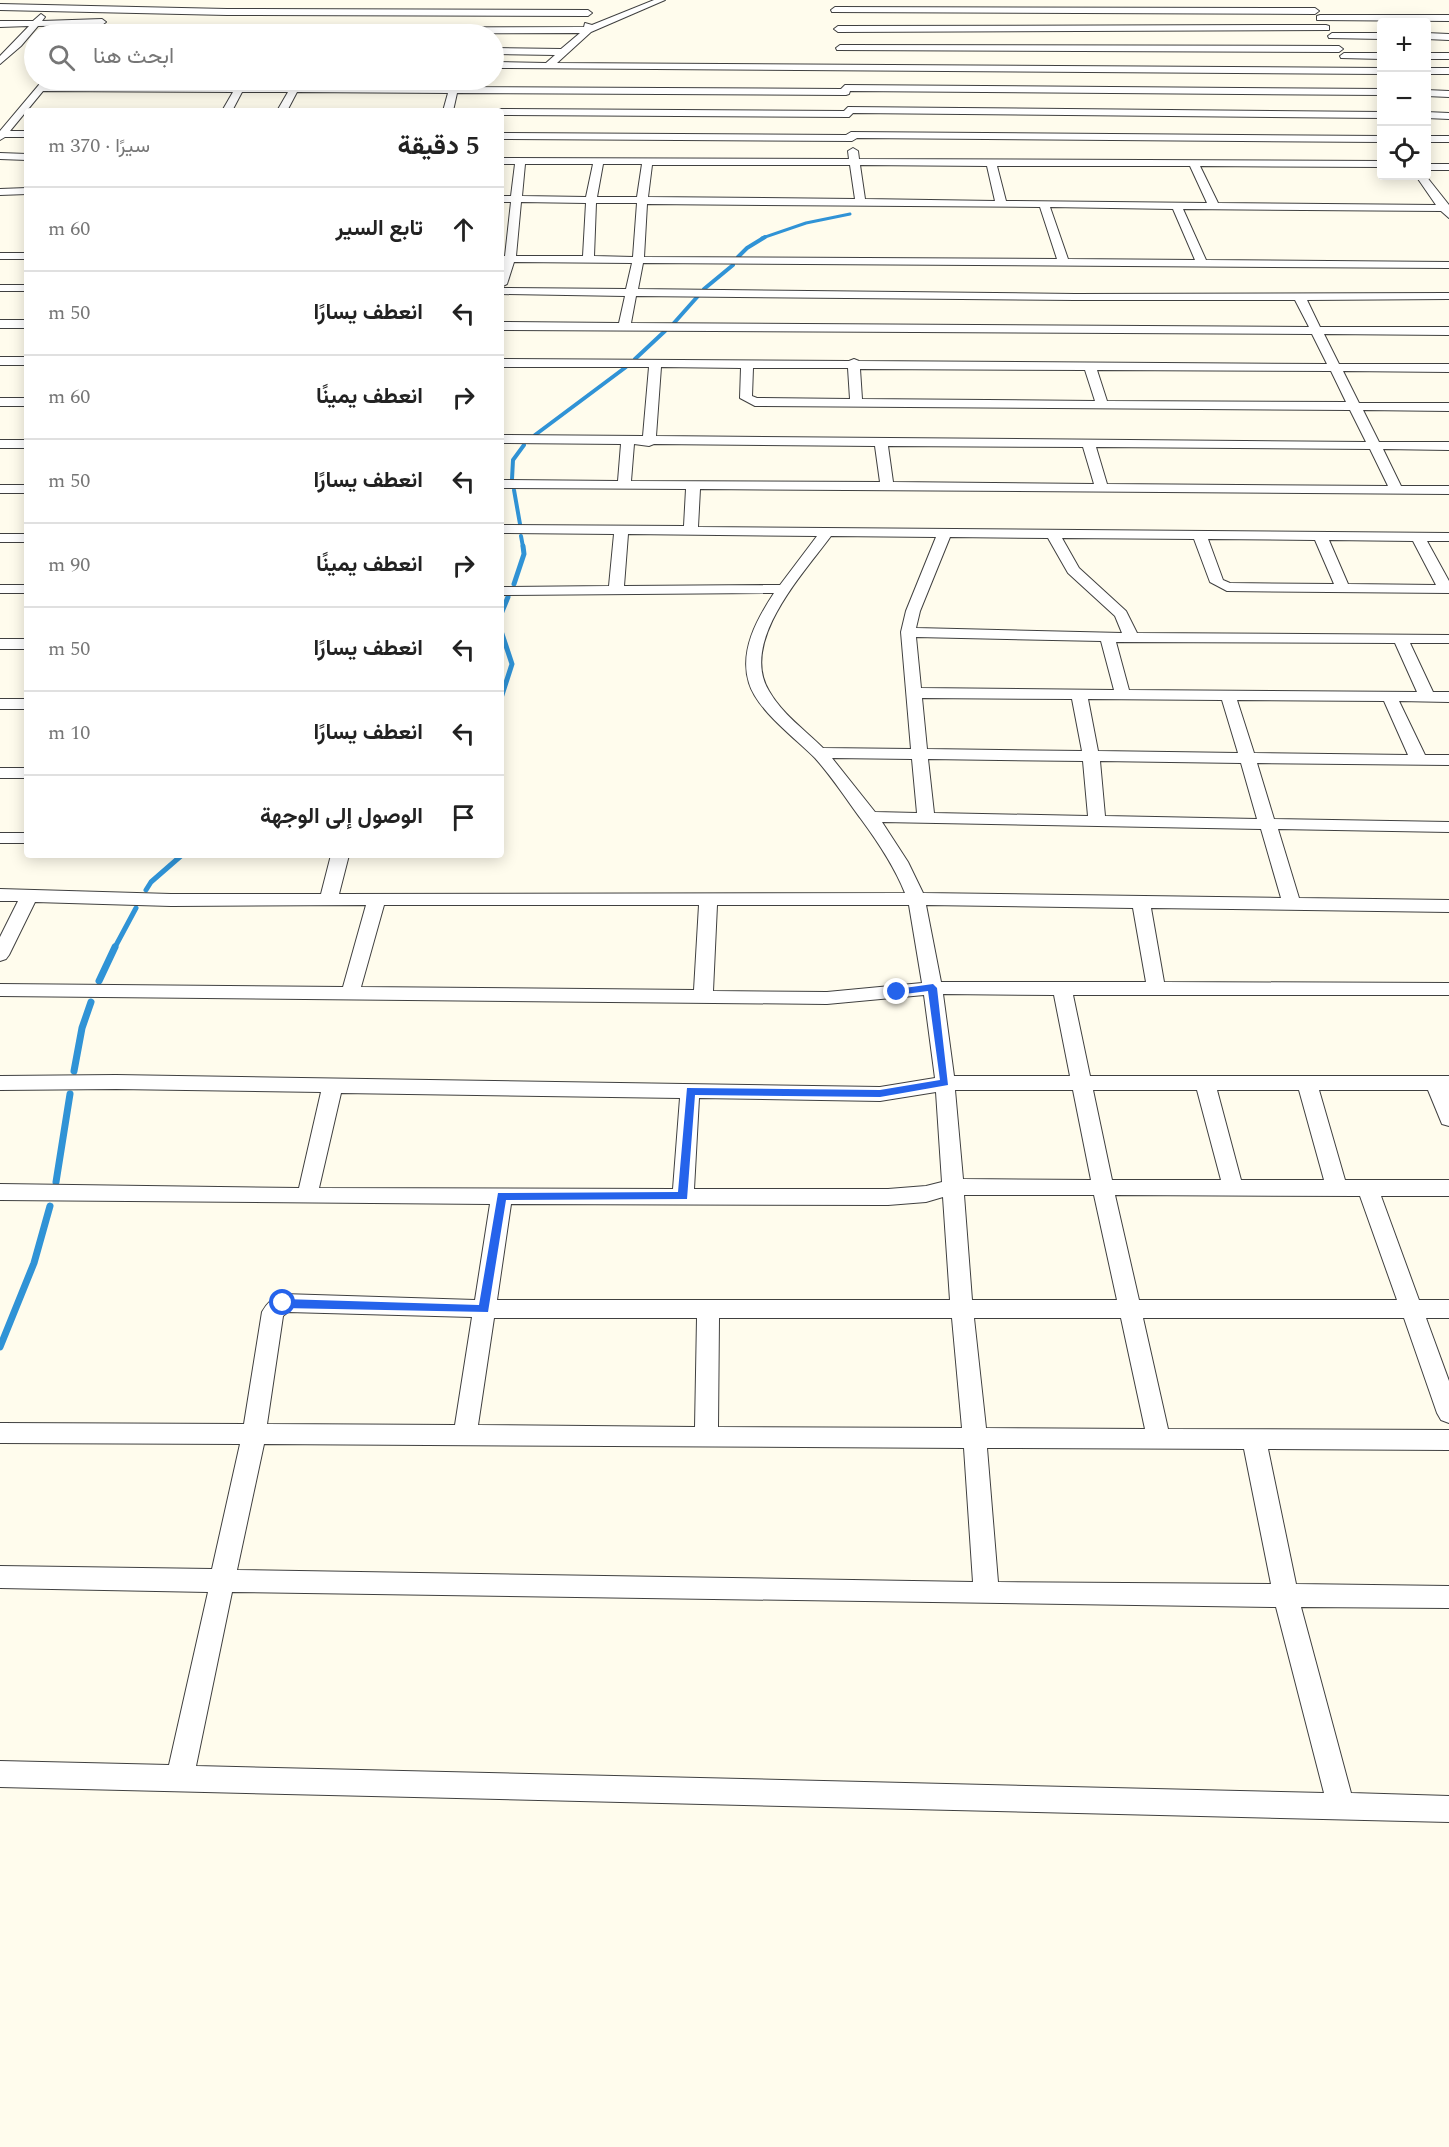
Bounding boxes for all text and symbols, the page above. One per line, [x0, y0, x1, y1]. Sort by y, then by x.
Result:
map controls [1377, 18, 1431, 180]
button: + [1377, 18, 1431, 72]
search box [24, 24, 504, 90]
text: ابحث هنا [93, 40, 174, 73]
icon: search [45, 41, 78, 74]
button: − [1377, 72, 1431, 126]
text: 5 دقيقة [398, 126, 480, 166]
button: locate [1377, 126, 1431, 180]
text: سيرًا · 370 m [48, 131, 150, 161]
text: تابع السير [335, 212, 423, 245]
icon: ahead [447, 213, 480, 246]
text: 60 m [48, 214, 90, 244]
text: انعطف يسارًا [313, 296, 423, 329]
icon: left [447, 297, 480, 330]
text: 50 m [48, 298, 90, 328]
text: انعطف يمينًا [316, 380, 423, 413]
icon: right [447, 381, 480, 414]
text: 60 m [48, 382, 90, 412]
text: انعطف يسارًا [313, 464, 423, 497]
icon: left [447, 465, 480, 498]
text: 50 m [48, 466, 90, 496]
text: انعطف يمينًا [316, 548, 423, 581]
icon: right [447, 549, 480, 582]
text: 90 m [48, 550, 90, 580]
text: انعطف يسارًا [313, 632, 423, 665]
icon: left [447, 633, 480, 666]
text: 50 m [48, 634, 90, 664]
text: انعطف يسارًا [313, 716, 423, 749]
icon: left [447, 717, 480, 750]
text: 10 m [48, 718, 90, 748]
text: الوصول إلى الوجهة [260, 800, 423, 833]
icon: arrive [447, 801, 480, 834]
route end [883, 978, 909, 1004]
route start [269, 1289, 295, 1315]

